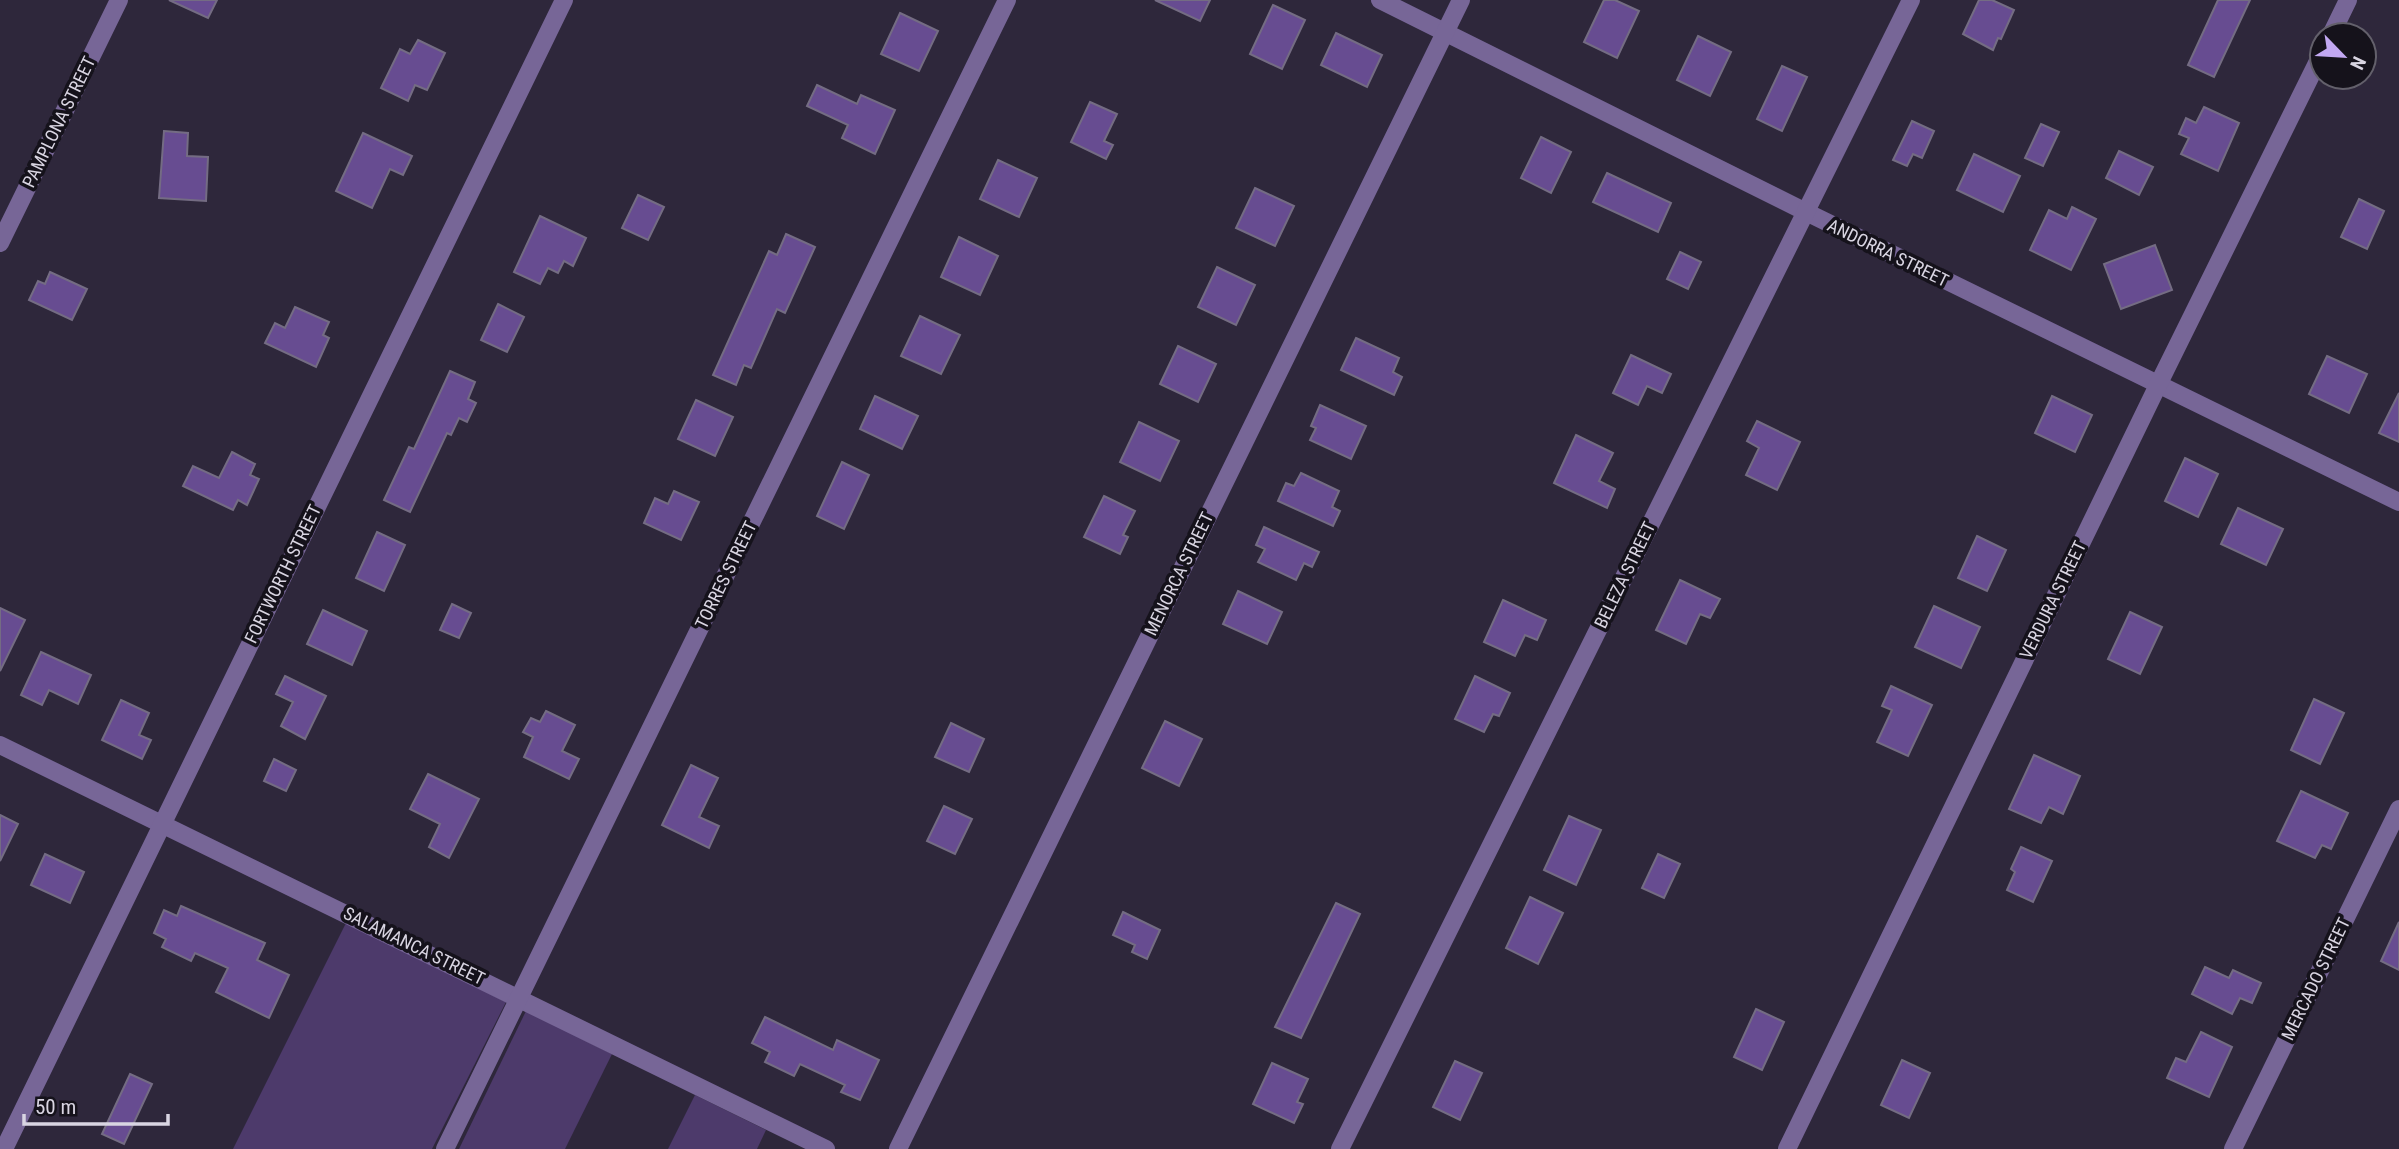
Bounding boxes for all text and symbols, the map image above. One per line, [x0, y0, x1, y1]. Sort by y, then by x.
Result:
north arrow [2308, 21, 2378, 91]
street label: PAMPLONA STREET [18, 53, 99, 191]
text: N [2345, 53, 2371, 73]
street label: ANDORRA STREET [1824, 214, 1952, 291]
street label: FORTWORTH STREET [240, 501, 325, 647]
street label: MENORCA STREET [1140, 509, 1217, 639]
street label: TORRES STREET [690, 518, 761, 632]
street label: BELEZA STREET [1590, 518, 1659, 632]
street label: VERDURA STREET [2015, 537, 2090, 662]
street label: SALAMANCA STREET [340, 902, 488, 989]
street label: MERCADO STREET [2277, 914, 2354, 1043]
scale bar [24, 1082, 168, 1126]
text: 50 m [35, 1095, 76, 1119]

